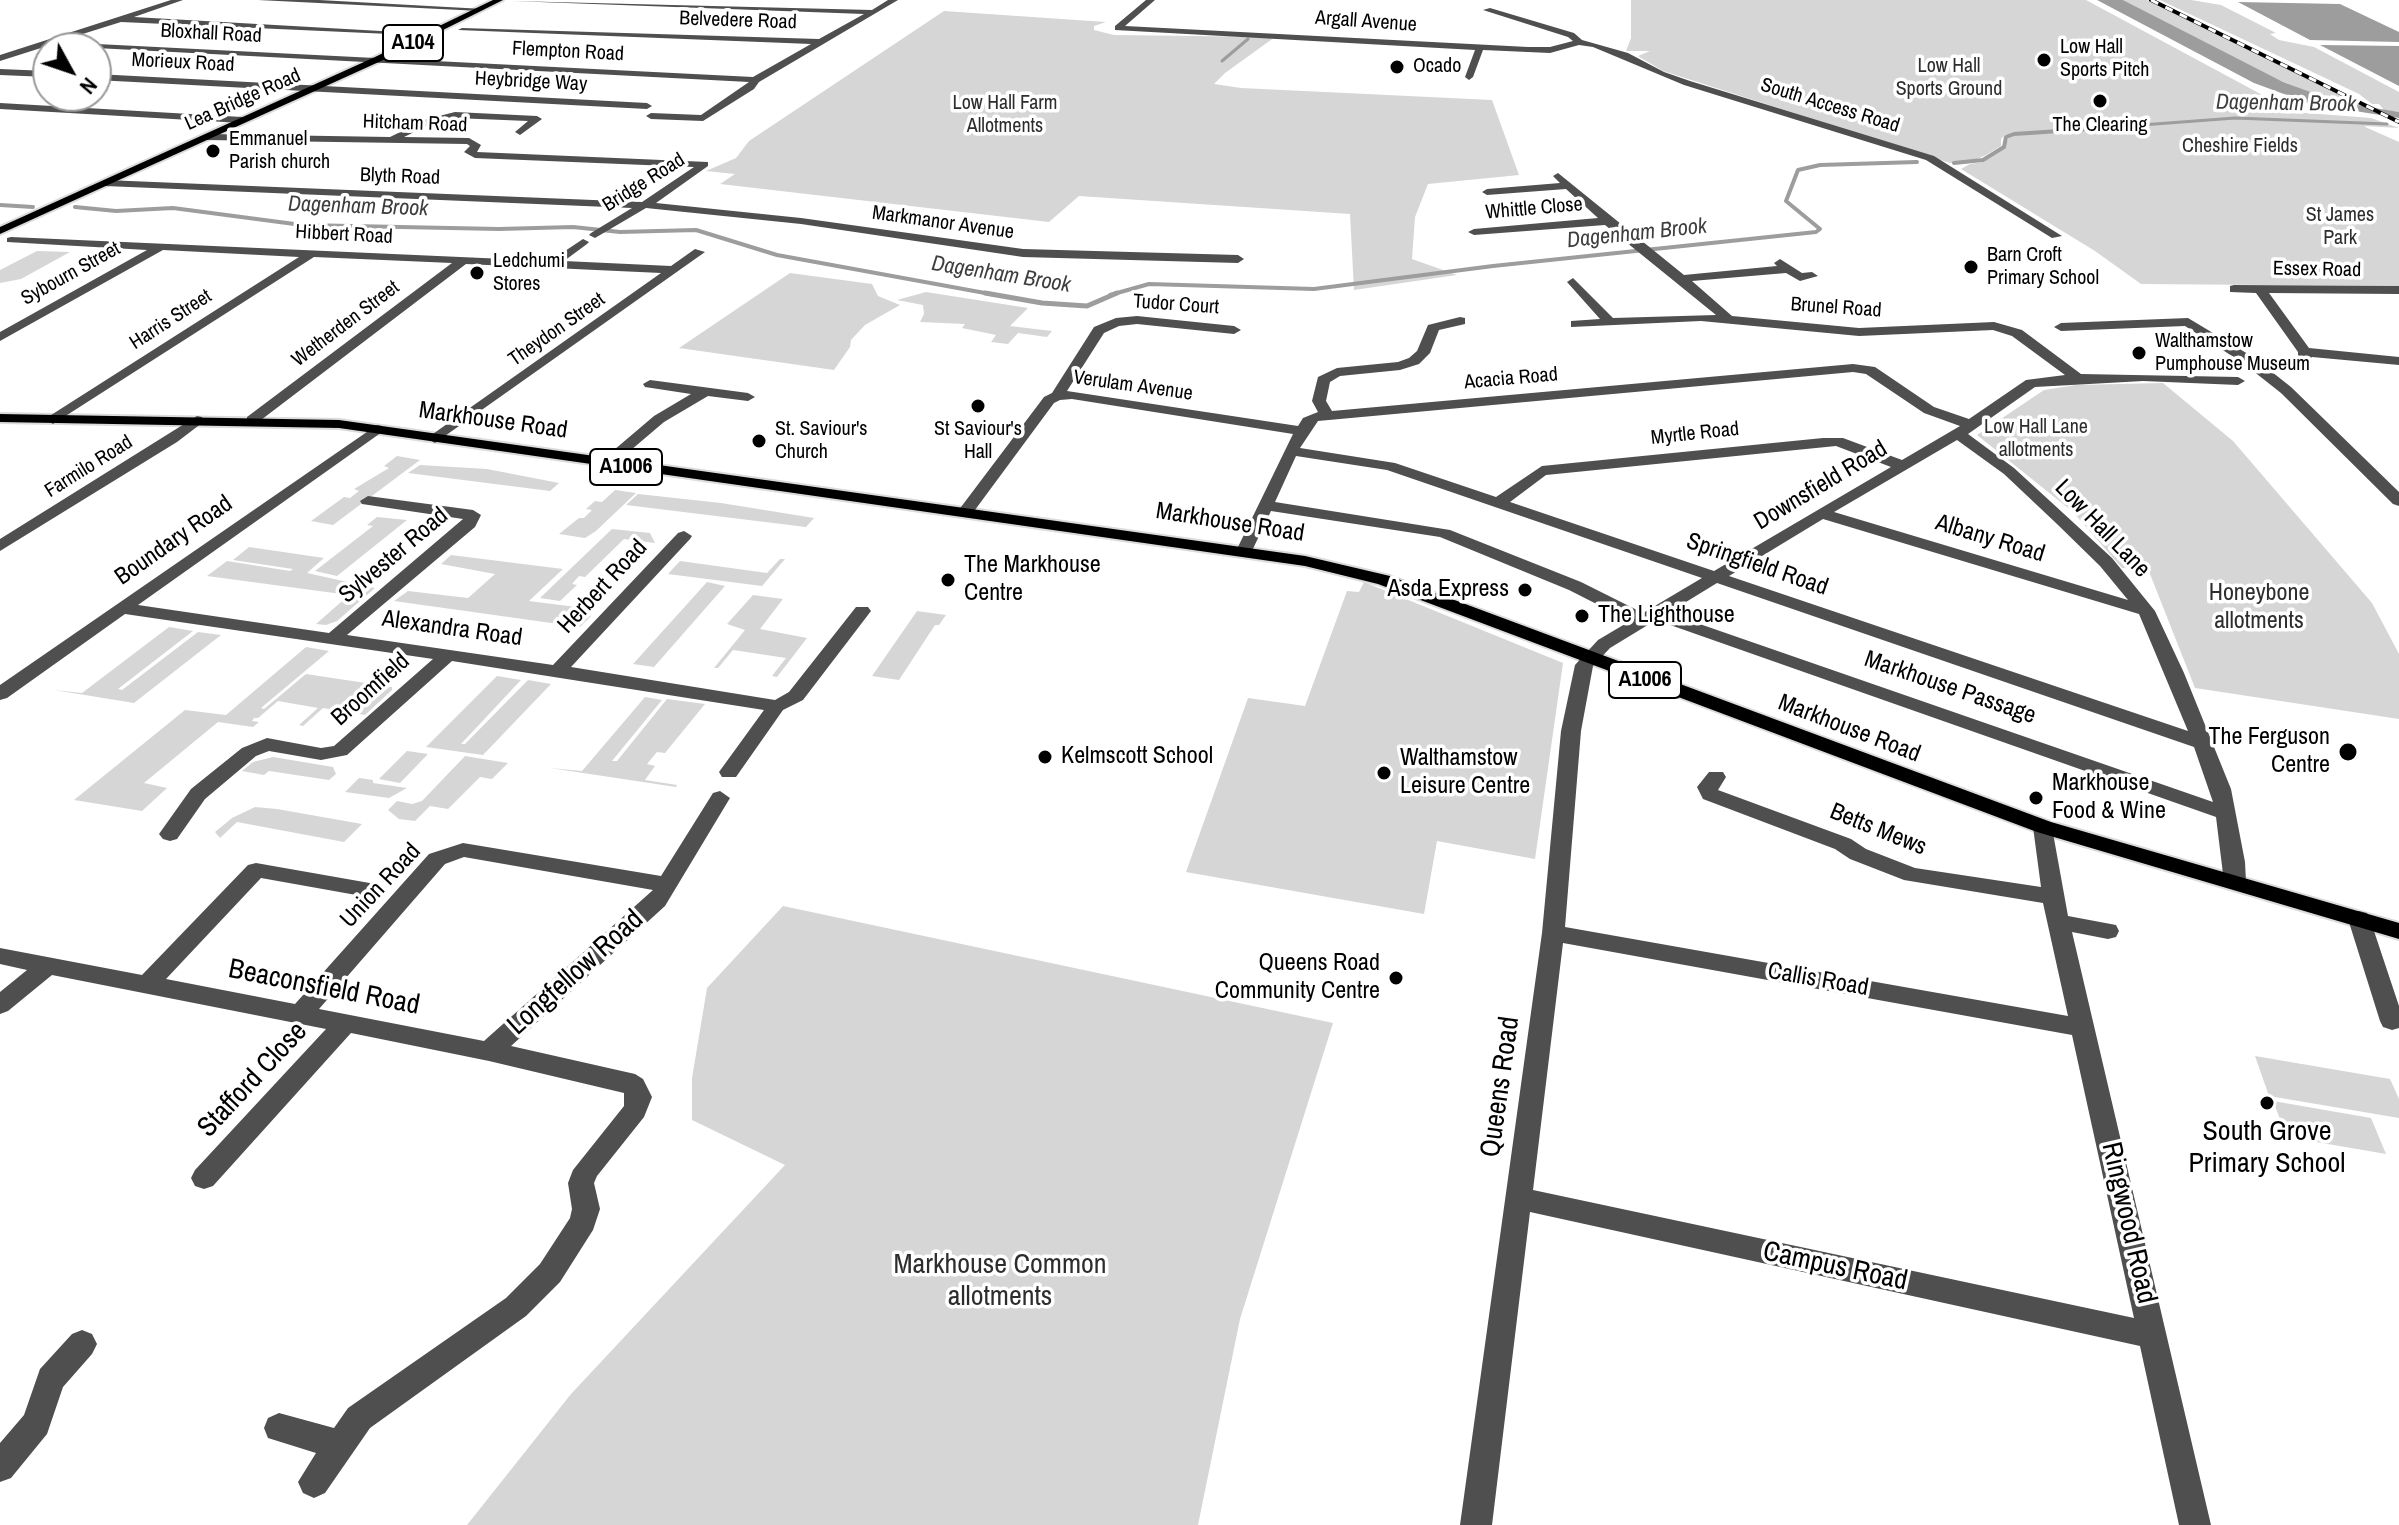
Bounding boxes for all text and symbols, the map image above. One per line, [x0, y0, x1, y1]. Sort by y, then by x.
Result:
street label: Argall Avenue [1314, 6, 1418, 38]
street label: Belvedere Road [679, 7, 797, 35]
street label: Bloxhall Road [160, 19, 262, 49]
road number: A104 [383, 25, 443, 61]
north arrow [32, 32, 112, 112]
place label: Low Hall Sports Pitch [2060, 36, 2149, 83]
street label: Flempton Road [511, 37, 625, 67]
street label: Morieux Road [131, 48, 235, 78]
marker: Low Hall Sports Pitch [2035, 51, 2053, 69]
place label: Ocado [1413, 55, 1461, 79]
park label: Low Hall Sports Ground [1896, 55, 2002, 102]
marker: Ocado [1388, 58, 1406, 76]
street label: Lea Bridge Road [181, 64, 305, 136]
street label: Heybridge Way [474, 67, 588, 97]
text: N [73, 72, 105, 101]
street label: South Access Road [1758, 73, 1902, 139]
water label: Dagenham Brook [2216, 90, 2356, 118]
park label: Low Hall Farm Allotments [953, 92, 1057, 139]
marker: The Clearing [2091, 92, 2109, 110]
street label: Hitcham Road [362, 110, 468, 138]
place label: The Clearing [2053, 114, 2147, 138]
place label: Emmanuel Parish church [229, 128, 330, 175]
park label: Cheshire Fields [2182, 135, 2298, 159]
marker: Emmanuel Parish church [204, 142, 222, 160]
street label: Bridge Road [599, 148, 689, 218]
street label: Blyth Road [359, 164, 441, 190]
water label: Dagenham Brook [287, 191, 429, 223]
street label: Whittle Close [1484, 193, 1584, 225]
street label: Markmanor Avenue [871, 201, 1015, 245]
park label: St James Park [2306, 204, 2374, 251]
water label: Dagenham Brook [1566, 214, 1708, 254]
street label: Hibbert Road [295, 220, 393, 250]
street label: Sybourn Street [17, 237, 125, 311]
place label: Barn Croft Primary School [1987, 244, 2099, 291]
place label: Ledchumi Stores [493, 250, 565, 297]
water label: Dagenham Brook [930, 251, 1072, 299]
street label: Essex Road [2273, 257, 2361, 283]
marker: Barn Croft Primary School [1962, 258, 1980, 276]
marker: Ledchumi Stores [468, 264, 486, 282]
street label: Wetherden Street [288, 276, 404, 372]
street label: Harris Street [125, 285, 217, 355]
street label: Theydon Street [504, 288, 610, 372]
street label: Tudor Court [1132, 290, 1220, 320]
street label: Brunel Road [1790, 293, 1882, 323]
place label: Walthamstow Pumphouse Museum [2155, 330, 2310, 377]
marker: Walthamstow Pumphouse Museum [2130, 344, 2148, 362]
street label: Acacia Road [1463, 363, 1559, 395]
street label: Verulam Avenue [1072, 366, 1194, 406]
street label: Markhouse Road [417, 396, 569, 446]
marker: St Saviour's Hall [969, 397, 987, 415]
park label: Low Hall Lane allotments [1984, 416, 2088, 463]
street label: Myrtle Road [1650, 417, 1740, 451]
place label: St. Saviour's Church [775, 418, 867, 465]
place label: St Saviour's Hall [934, 418, 1022, 465]
street label: Farmilo Road [41, 431, 137, 503]
marker: St. Saviour's Church [750, 432, 768, 450]
street label: Downsfield Road [1749, 435, 1893, 537]
road number: A1006 [590, 449, 662, 485]
street label: Low Hall Lane [2048, 474, 2156, 584]
street label: Boundary Road [110, 490, 238, 592]
street label: Markhouse Road [1154, 497, 1306, 549]
street label: Sylvester Road [334, 502, 454, 610]
street label: Albany Road [1932, 509, 2048, 569]
street label: Springfield Road [1682, 527, 1832, 603]
street label: Herbert Road [552, 534, 654, 640]
place label: The Markhouse Centre [964, 552, 1101, 608]
marker: The Markhouse Centre [939, 571, 957, 589]
place label: Asda Express [1388, 576, 1509, 604]
park label: Honeybone allotments [2209, 580, 2309, 636]
marker: Asda Express [1516, 581, 1534, 599]
place label: The Lighthouse [1598, 602, 1735, 630]
street label: Alexandra Road [380, 605, 524, 653]
marker: The Lighthouse [1573, 607, 1591, 625]
street label: Markhouse Passage [1860, 645, 2040, 731]
street label: Broomfield [326, 647, 416, 733]
road number: A1006 [1609, 662, 1681, 698]
street label: Markhouse Road [1774, 689, 1924, 769]
place label: The Ferguson Centre [2208, 724, 2330, 780]
marker: The Ferguson Centre [2337, 741, 2359, 763]
place label: Kelmscott School [1061, 743, 1213, 771]
place label: Walthamstow Leisure Centre [1400, 745, 1530, 801]
marker: Kelmscott School [1036, 748, 1054, 766]
marker: Walthamstow Leisure Centre [1375, 764, 1393, 782]
place label: Markhouse Food & Wine [2052, 770, 2166, 826]
marker: Markhouse Food & Wine [2027, 789, 2045, 807]
street label: Betts Mews [1825, 798, 1931, 862]
street label: Union Road [335, 838, 427, 934]
street label: Longfellow Road [501, 903, 651, 1043]
place label: Queens Road Community Centre [1215, 950, 1380, 1006]
street label: Beaconsfield Road [226, 953, 422, 1023]
street label: Callis Road [1765, 957, 1871, 1003]
marker: Queens Road Community Centre [1387, 969, 1405, 987]
street label: Stafford Close [191, 1015, 315, 1145]
street label: Queens Road [1475, 1015, 1527, 1159]
marker: South Grove Primary School [2258, 1094, 2276, 1112]
place label: South Grove Primary School [2189, 1115, 2345, 1181]
street label: Ringwood Road [2093, 1139, 2163, 1307]
street label: Campus Road [1760, 1235, 1910, 1299]
park label: Markhouse Common allotments [893, 1248, 1107, 1314]

